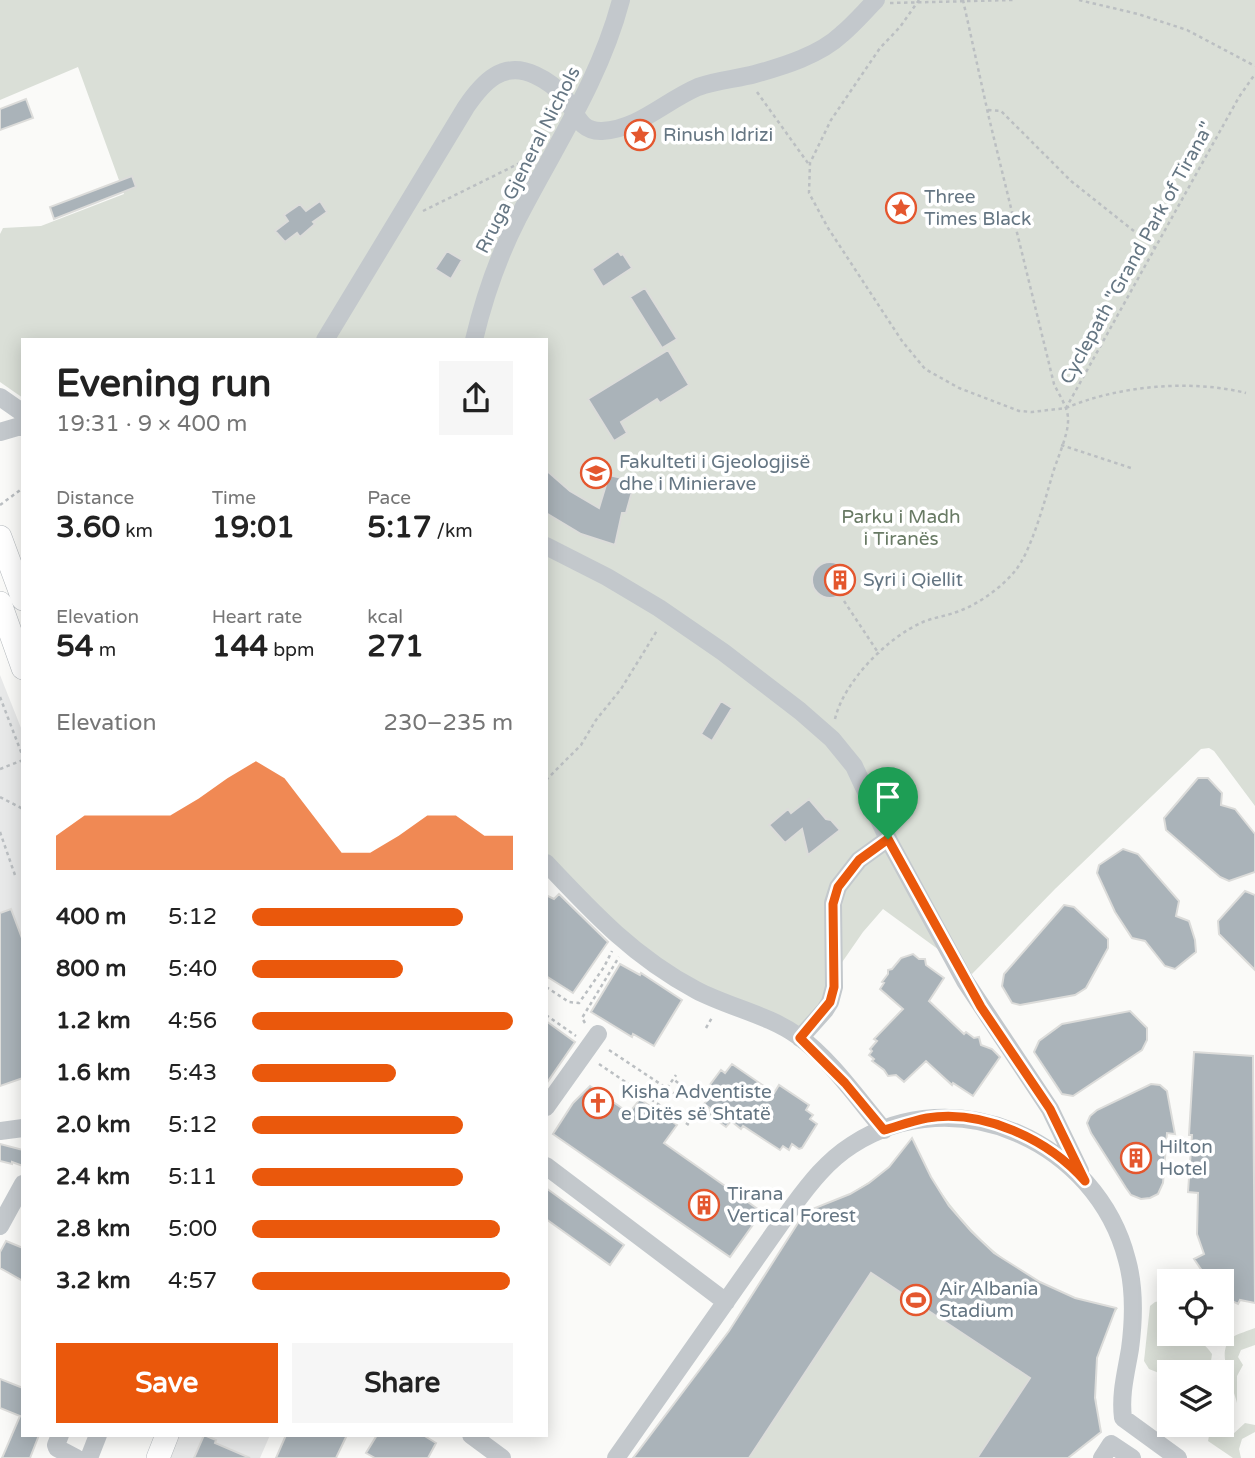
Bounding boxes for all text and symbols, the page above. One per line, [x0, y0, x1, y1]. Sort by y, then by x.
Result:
street label: Rruga Gjeneral Nichols [471, 63, 585, 257]
place icon: Rinush Idrizi [623, 118, 657, 152]
street label: Cyclepath "Grand Park of Tirana" [1056, 118, 1218, 388]
place label: Rinush Idrizi [663, 124, 773, 146]
place label: Three Times Black [924, 186, 1031, 230]
place icon: Three Times Black [884, 191, 918, 225]
text: Evening run [56, 361, 271, 407]
button: share [439, 361, 513, 435]
text: 19:31 · 9 × 400 m [56, 410, 247, 438]
place label: Fakulteti i Gjeologjisë dhe i Minierave [619, 451, 810, 495]
school or university icon: Fakulteti i Gjeologjisë dhe i Minierave [579, 456, 613, 490]
text: Distance [56, 487, 134, 509]
text: Time [212, 487, 256, 509]
text: Pace [367, 487, 411, 509]
park label: Parku i Madh i Tiranës [841, 506, 961, 550]
text: 3.60 [56, 509, 120, 546]
text: 19:01 [212, 509, 295, 546]
text: 5:17 [367, 509, 432, 546]
text: km [120, 520, 153, 542]
text: /km [432, 520, 473, 542]
building icon: Syri i Qiellit [823, 563, 857, 597]
place label: Syri i Qiellit [863, 569, 963, 591]
text: Elevation [56, 606, 139, 628]
text: Heart rate [212, 606, 302, 628]
text: kcal [367, 606, 403, 628]
text: 54 [56, 628, 94, 665]
text: 144 [212, 628, 268, 665]
text: 271 [367, 628, 424, 665]
text: m [94, 639, 116, 661]
text: bpm [268, 639, 315, 661]
text: Elevation [56, 709, 157, 737]
text: 230–235 m [384, 709, 513, 737]
pin [858, 767, 918, 839]
icon: arrive [869, 778, 907, 816]
text: 400 m [56, 903, 126, 931]
text: 5:12 [168, 903, 217, 931]
text: 800 m [56, 955, 126, 983]
text: 5:40 [168, 955, 217, 983]
text: 1.2 km [56, 1007, 131, 1035]
text: 4:56 [168, 1007, 217, 1035]
text: 1.6 km [56, 1059, 131, 1087]
text: 5:43 [168, 1059, 217, 1087]
place label: Kisha Adventiste e Ditës së Shtatë [621, 1081, 772, 1125]
church icon: Kisha Adventiste e Ditës së Shtatë [581, 1086, 615, 1120]
text: 2.0 km [56, 1111, 131, 1139]
text: 5:12 [168, 1111, 217, 1139]
place label: Hilton Hotel [1159, 1136, 1213, 1180]
building icon: Hilton Hotel [1119, 1141, 1153, 1175]
text: 2.4 km [56, 1163, 130, 1191]
text: 5:11 [168, 1163, 217, 1191]
place label: Tirana Vertical Forest [727, 1183, 856, 1227]
building icon: Tirana Vertical Forest [687, 1188, 721, 1222]
text: 2.8 km [56, 1215, 130, 1243]
text: 5:00 [168, 1215, 217, 1243]
text: 3.2 km [56, 1267, 131, 1295]
text: 4:57 [168, 1267, 217, 1295]
map controls [1157, 1269, 1234, 1437]
button: locate [1157, 1269, 1234, 1346]
place label: Air Albania Stadium [939, 1278, 1038, 1322]
sports icon: Air Albania Stadium [899, 1283, 933, 1317]
button: Save [56, 1343, 278, 1423]
button: Share [292, 1343, 513, 1423]
button: layers [1157, 1360, 1234, 1437]

